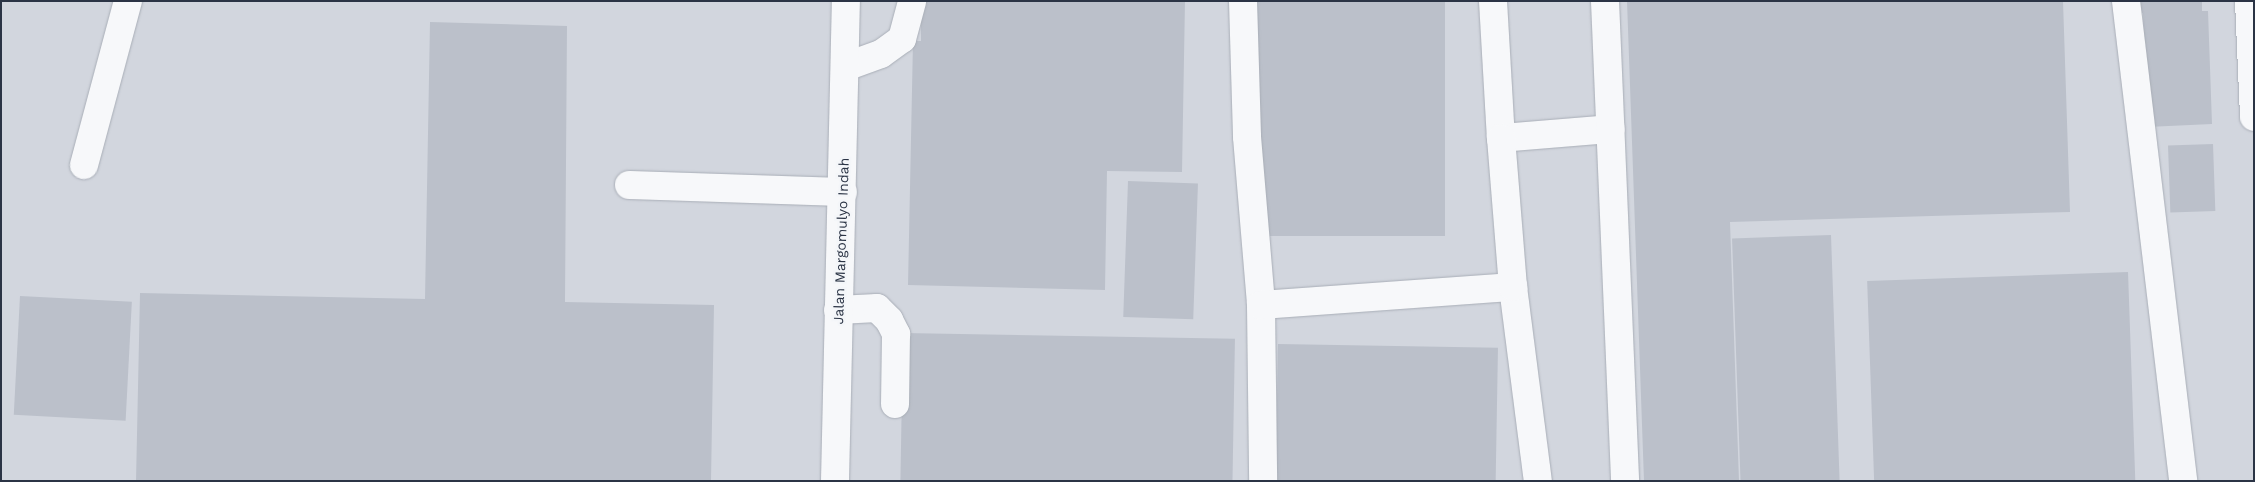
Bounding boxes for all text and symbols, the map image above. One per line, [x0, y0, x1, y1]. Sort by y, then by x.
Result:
street label: Jalan Margomulyo Indah [830, 157, 852, 325]

